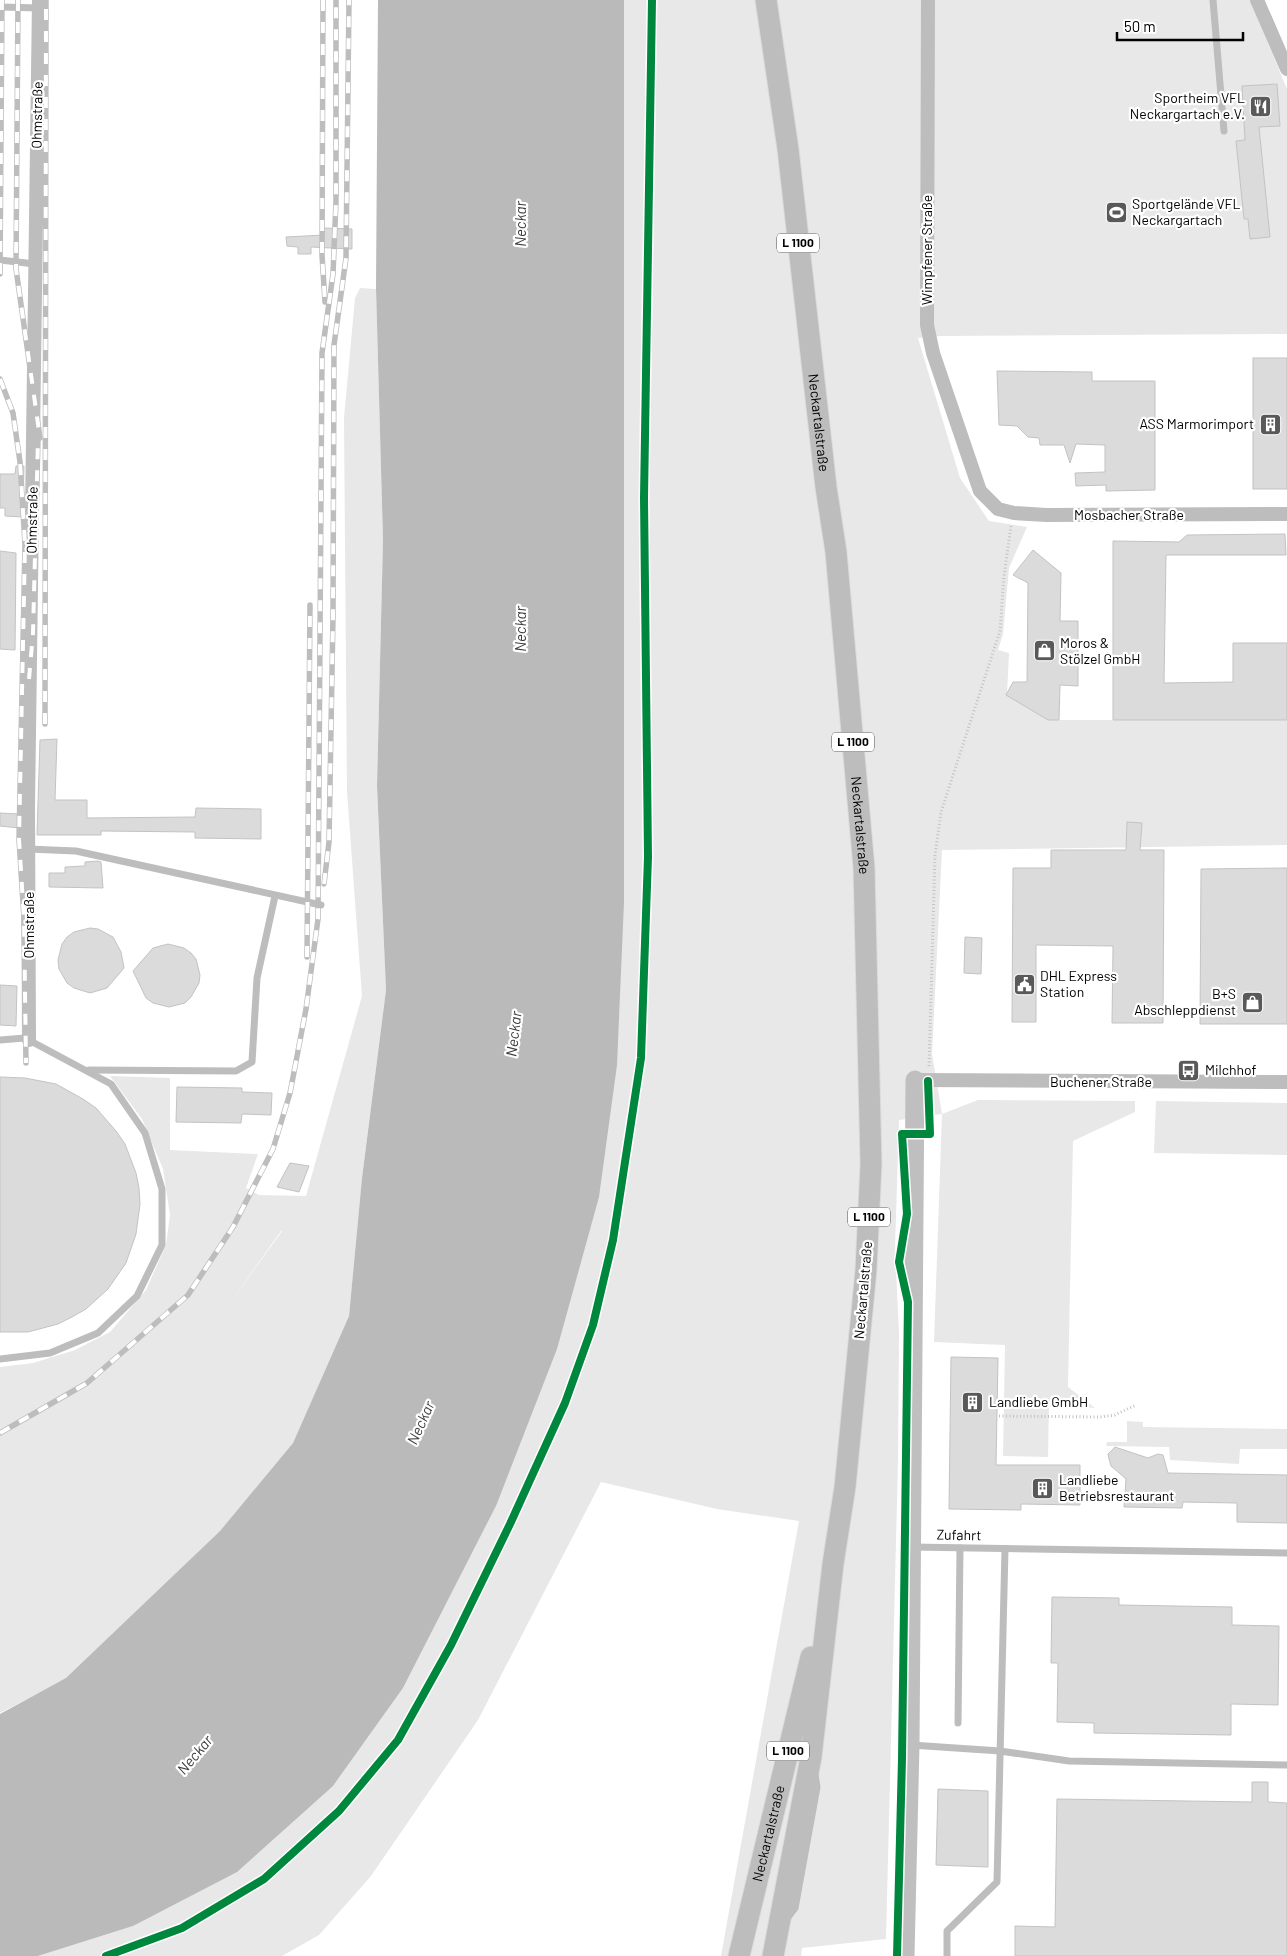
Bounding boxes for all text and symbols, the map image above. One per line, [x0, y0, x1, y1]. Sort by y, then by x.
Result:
scale bar [1117, 10, 1243, 42]
text: 50 m [1124, 17, 1156, 35]
street label: Ohmstraße [27, 81, 46, 149]
place label: Sportheim VFL Neckargartach e.V. [1130, 89, 1245, 122]
restaurant icon: Sportheim VFL Neckargartach e.V. [1249, 94, 1273, 118]
street label: Wimpfener Straße [918, 195, 935, 305]
place label: Sportgelände VFL Neckargartach [1132, 195, 1240, 228]
sports icon: Sportgelände VFL Neckargartach [1104, 200, 1128, 224]
water label: Neckar [511, 201, 529, 247]
road number: L 1100 [777, 234, 819, 252]
street label: Neckartalstraße [805, 373, 833, 472]
building icon: ASS Marmorimport [1258, 412, 1282, 436]
place label: ASS Marmorimport [1140, 415, 1254, 432]
street label: Ohmstraße [22, 486, 41, 554]
street label: Mosbacher Straße [1074, 506, 1184, 523]
water label: Neckar [511, 606, 529, 652]
place label: Moros & Stölzel GmbH [1060, 634, 1140, 667]
shop icon: Moros & Stölzel GmbH [1032, 639, 1056, 663]
road number: L 1100 [832, 732, 874, 752]
street label: Neckartalstraße [848, 776, 873, 875]
street label: Ohmstraße [20, 891, 37, 959]
place label: DHL Express Station [1040, 967, 1117, 1000]
public building icon: DHL Express Station [1012, 972, 1036, 996]
place label: B+S Abschleppdienst [1134, 985, 1236, 1018]
shop icon: B+S Abschleppdienst [1240, 990, 1264, 1014]
water label: Neckar [501, 1010, 525, 1058]
bus stop icon: Milchhof [1177, 1058, 1201, 1082]
place label: Milchhof [1205, 1061, 1257, 1078]
street label: Buchener Straße [1050, 1073, 1152, 1090]
road number: L 1100 [848, 1208, 890, 1226]
street label: Neckartalstraße [850, 1240, 875, 1340]
building icon: Landliebe GmbH [961, 1390, 985, 1414]
place label: Landliebe GmbH [989, 1393, 1088, 1410]
water label: Neckar [403, 1398, 438, 1447]
place label: Landliebe Betriebsrestaurant [1059, 1471, 1174, 1504]
building icon: Landliebe Betriebsrestaurant [1031, 1476, 1055, 1500]
street label: Zufahrt [936, 1526, 982, 1543]
water label: Neckar [173, 1731, 216, 1778]
road number: L 1100 [767, 1742, 809, 1760]
street label: Neckartalstraße [748, 1784, 788, 1883]

